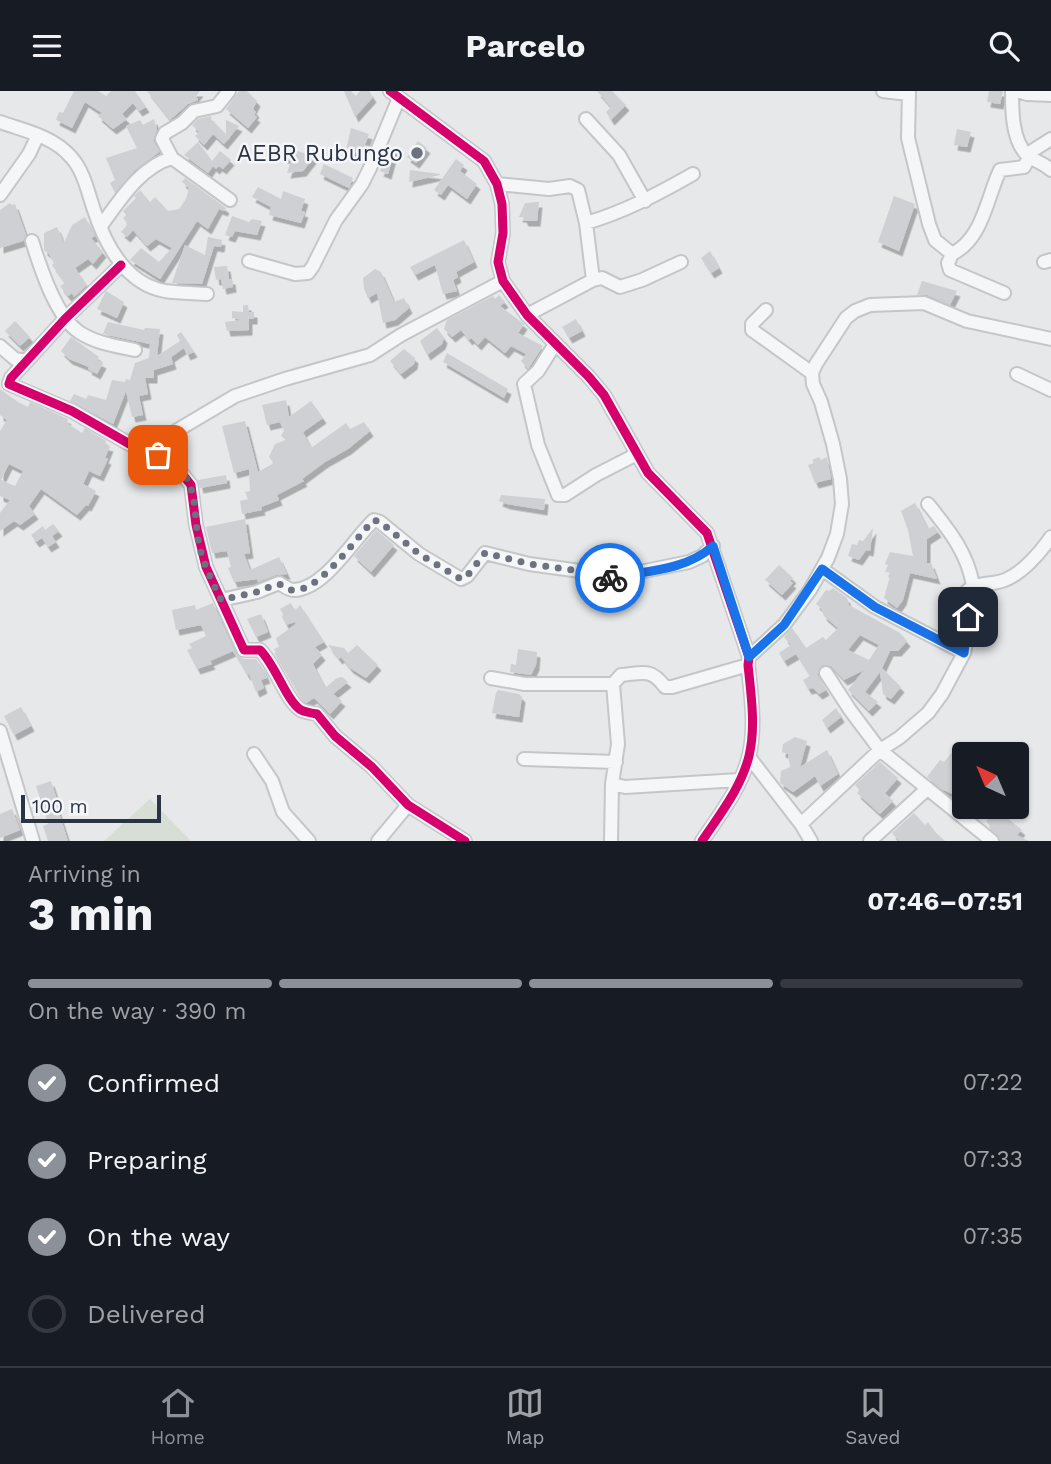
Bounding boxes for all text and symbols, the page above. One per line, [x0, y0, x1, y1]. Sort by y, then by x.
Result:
icon: menu [28, 27, 66, 65]
text: Parcelo [466, 27, 585, 65]
icon: search [985, 27, 1023, 65]
place label: AEBR Rubungo [237, 140, 403, 167]
marker: AEBR Rubungo [409, 145, 425, 161]
pin [128, 425, 188, 485]
icon: bag [139, 436, 177, 474]
courier [575, 543, 645, 613]
icon: bike [591, 559, 629, 597]
pin [938, 587, 998, 647]
icon: home [949, 598, 987, 636]
north arrow [952, 742, 1029, 819]
map controls [952, 742, 1029, 819]
scale bar [21, 792, 161, 824]
text: 100 m [32, 795, 88, 818]
text: Arriving in [28, 861, 141, 888]
text: 07:46–07:51 [867, 886, 1023, 916]
text: 3 min [28, 887, 154, 941]
text: On the way · 390 m [28, 998, 246, 1025]
icon: check [28, 1064, 66, 1102]
text: Confirmed [87, 1068, 220, 1098]
text: 07:22 [963, 1069, 1023, 1096]
icon: check [28, 1141, 66, 1179]
text: Preparing [87, 1145, 207, 1175]
text: 07:33 [963, 1146, 1023, 1173]
icon: check [28, 1218, 66, 1256]
text: On the way [87, 1222, 230, 1252]
text: 07:35 [963, 1223, 1023, 1250]
text: Delivered [87, 1299, 206, 1329]
tab: Home [150, 1384, 205, 1449]
tab: Map [506, 1384, 544, 1449]
tab: Saved [845, 1384, 901, 1449]

